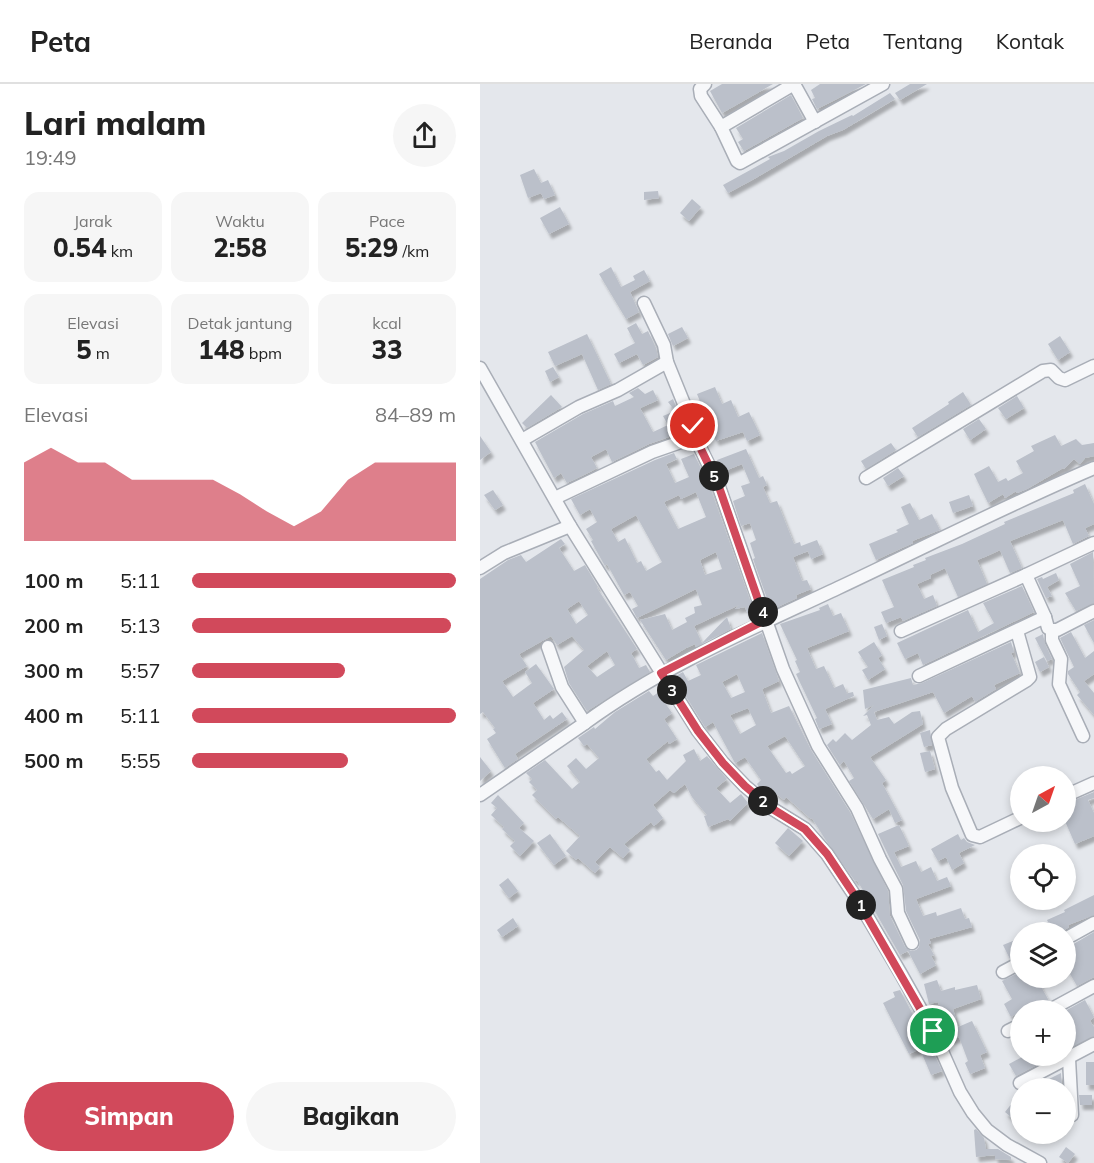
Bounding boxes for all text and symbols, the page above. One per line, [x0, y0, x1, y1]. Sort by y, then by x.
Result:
text: Peta [30, 24, 91, 59]
text: Beranda [689, 28, 773, 54]
text: Peta [806, 28, 850, 54]
text: Tentang [883, 28, 963, 54]
text: Kontak [996, 28, 1064, 54]
text: Lari malam [24, 102, 206, 143]
button: share [393, 104, 456, 167]
text: 19:49 [24, 145, 77, 170]
text: Jarak [74, 211, 112, 231]
text: Waktu [215, 211, 265, 231]
text: Pace [369, 211, 405, 231]
text: 0.54 [53, 231, 107, 264]
text: 2:58 [213, 231, 267, 264]
text: 5:29 [345, 231, 398, 264]
text: km [107, 241, 133, 261]
text: /km [398, 241, 429, 261]
text: Elevasi [67, 313, 119, 333]
text: Detak jantung [188, 313, 292, 333]
text: kcal [372, 313, 402, 333]
text: 5 [76, 333, 92, 366]
text: 148 [198, 333, 245, 366]
text: 33 [371, 333, 403, 366]
text: m [92, 343, 110, 363]
text: bpm [245, 343, 282, 363]
pin [667, 400, 718, 451]
text: Elevasi [24, 402, 88, 427]
text: 84–89 m [375, 402, 456, 427]
icon: check [676, 409, 709, 442]
pin: 5 [699, 461, 729, 491]
text: 5 [709, 466, 719, 486]
text: 100 m [24, 568, 83, 593]
text: 5:11 [120, 568, 161, 593]
pin: 4 [748, 597, 778, 627]
text: 4 [758, 602, 768, 622]
text: 200 m [24, 613, 83, 638]
text: 5:13 [120, 613, 161, 638]
text: 300 m [24, 658, 83, 683]
text: 5:57 [120, 658, 161, 683]
pin: 3 [657, 675, 687, 705]
text: 3 [667, 680, 677, 700]
text: 400 m [24, 703, 83, 728]
text: 5:11 [120, 703, 161, 728]
text: 500 m [24, 748, 83, 773]
text: 5:55 [120, 748, 161, 773]
north arrow [1010, 766, 1076, 832]
map controls [1010, 766, 1076, 1144]
pin: 2 [748, 786, 778, 816]
text: 2 [758, 791, 768, 811]
button: locate [1010, 844, 1076, 910]
pin: 1 [846, 890, 876, 920]
text: 1 [856, 895, 866, 915]
button: layers [1010, 922, 1076, 988]
button: + [1010, 1000, 1076, 1066]
pin [907, 1005, 958, 1056]
icon: arrive [916, 1014, 949, 1047]
button: − [1010, 1078, 1076, 1144]
button: Simpan [24, 1082, 234, 1151]
button: Bagikan [246, 1082, 456, 1151]

